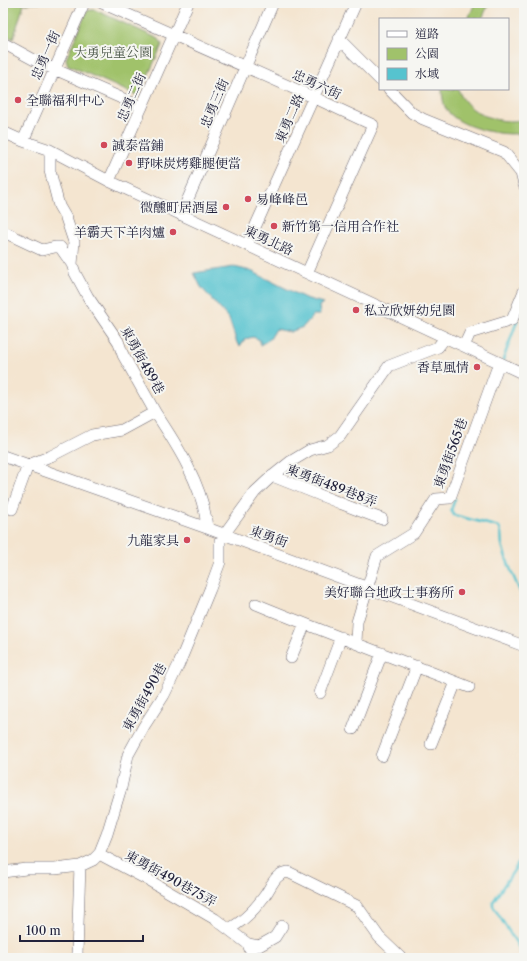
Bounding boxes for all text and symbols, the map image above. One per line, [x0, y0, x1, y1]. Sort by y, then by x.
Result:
legend [379, 18, 509, 90]
text: 道路 [415, 26, 439, 41]
street label: 忠勇一街 [27, 28, 63, 82]
park label: 大勇兒童公園 [74, 44, 152, 60]
text: 公園 [415, 46, 439, 61]
street label: 忠勇六街 [290, 66, 344, 102]
text: 水域 [415, 66, 439, 81]
street label: 忠勇二街 [113, 70, 149, 124]
street label: 忠勇三街 [196, 76, 232, 130]
street label: 東勇二路 [271, 91, 307, 145]
place label: 全聯福利中心 [26, 92, 104, 108]
marker: 全聯福利中心 [13, 95, 23, 105]
place label: 誠泰當鋪 [112, 137, 164, 153]
marker: 誠泰當鋪 [99, 140, 109, 150]
place label: 野味炭烤雞腿便當 [137, 155, 241, 171]
marker: 野味炭烤雞腿便當 [124, 158, 134, 168]
place label: 易峰峰邑 [256, 191, 308, 207]
marker: 易峰峰邑 [243, 194, 253, 204]
place label: 微醺町居酒屋 [140, 199, 218, 215]
marker: 微醺町居酒屋 [221, 202, 231, 212]
place label: 新竹第一信用合作社 [282, 218, 399, 234]
marker: 新竹第一信用合作社 [269, 221, 279, 231]
street label: 東勇北路 [242, 222, 296, 258]
place label: 羊霸天下羊肉爐 [74, 224, 165, 240]
marker: 羊霸天下羊肉爐 [168, 227, 178, 237]
place label: 私立欣妍幼兒園 [364, 302, 455, 318]
marker: 私立欣妍幼兒園 [351, 305, 361, 315]
street label: 東勇街489巷 [118, 323, 168, 397]
place label: 香草風情 [417, 359, 469, 375]
marker: 香草風情 [472, 362, 482, 372]
street label: 東勇街565巷 [430, 416, 470, 490]
street label: 東勇街489巷8弄 [285, 460, 379, 510]
street label: 東勇街 [248, 522, 290, 550]
place label: 九龍家具 [127, 532, 179, 548]
marker: 九龍家具 [182, 535, 192, 545]
place label: 美好聯合地政士事務所 [324, 584, 454, 600]
marker: 美好聯合地政士事務所 [457, 587, 467, 597]
street label: 東勇街490巷 [119, 660, 169, 734]
street label: 東勇街490巷75弄 [123, 846, 219, 910]
scale bar [20, 917, 143, 943]
text: 100 m [26, 923, 61, 938]

